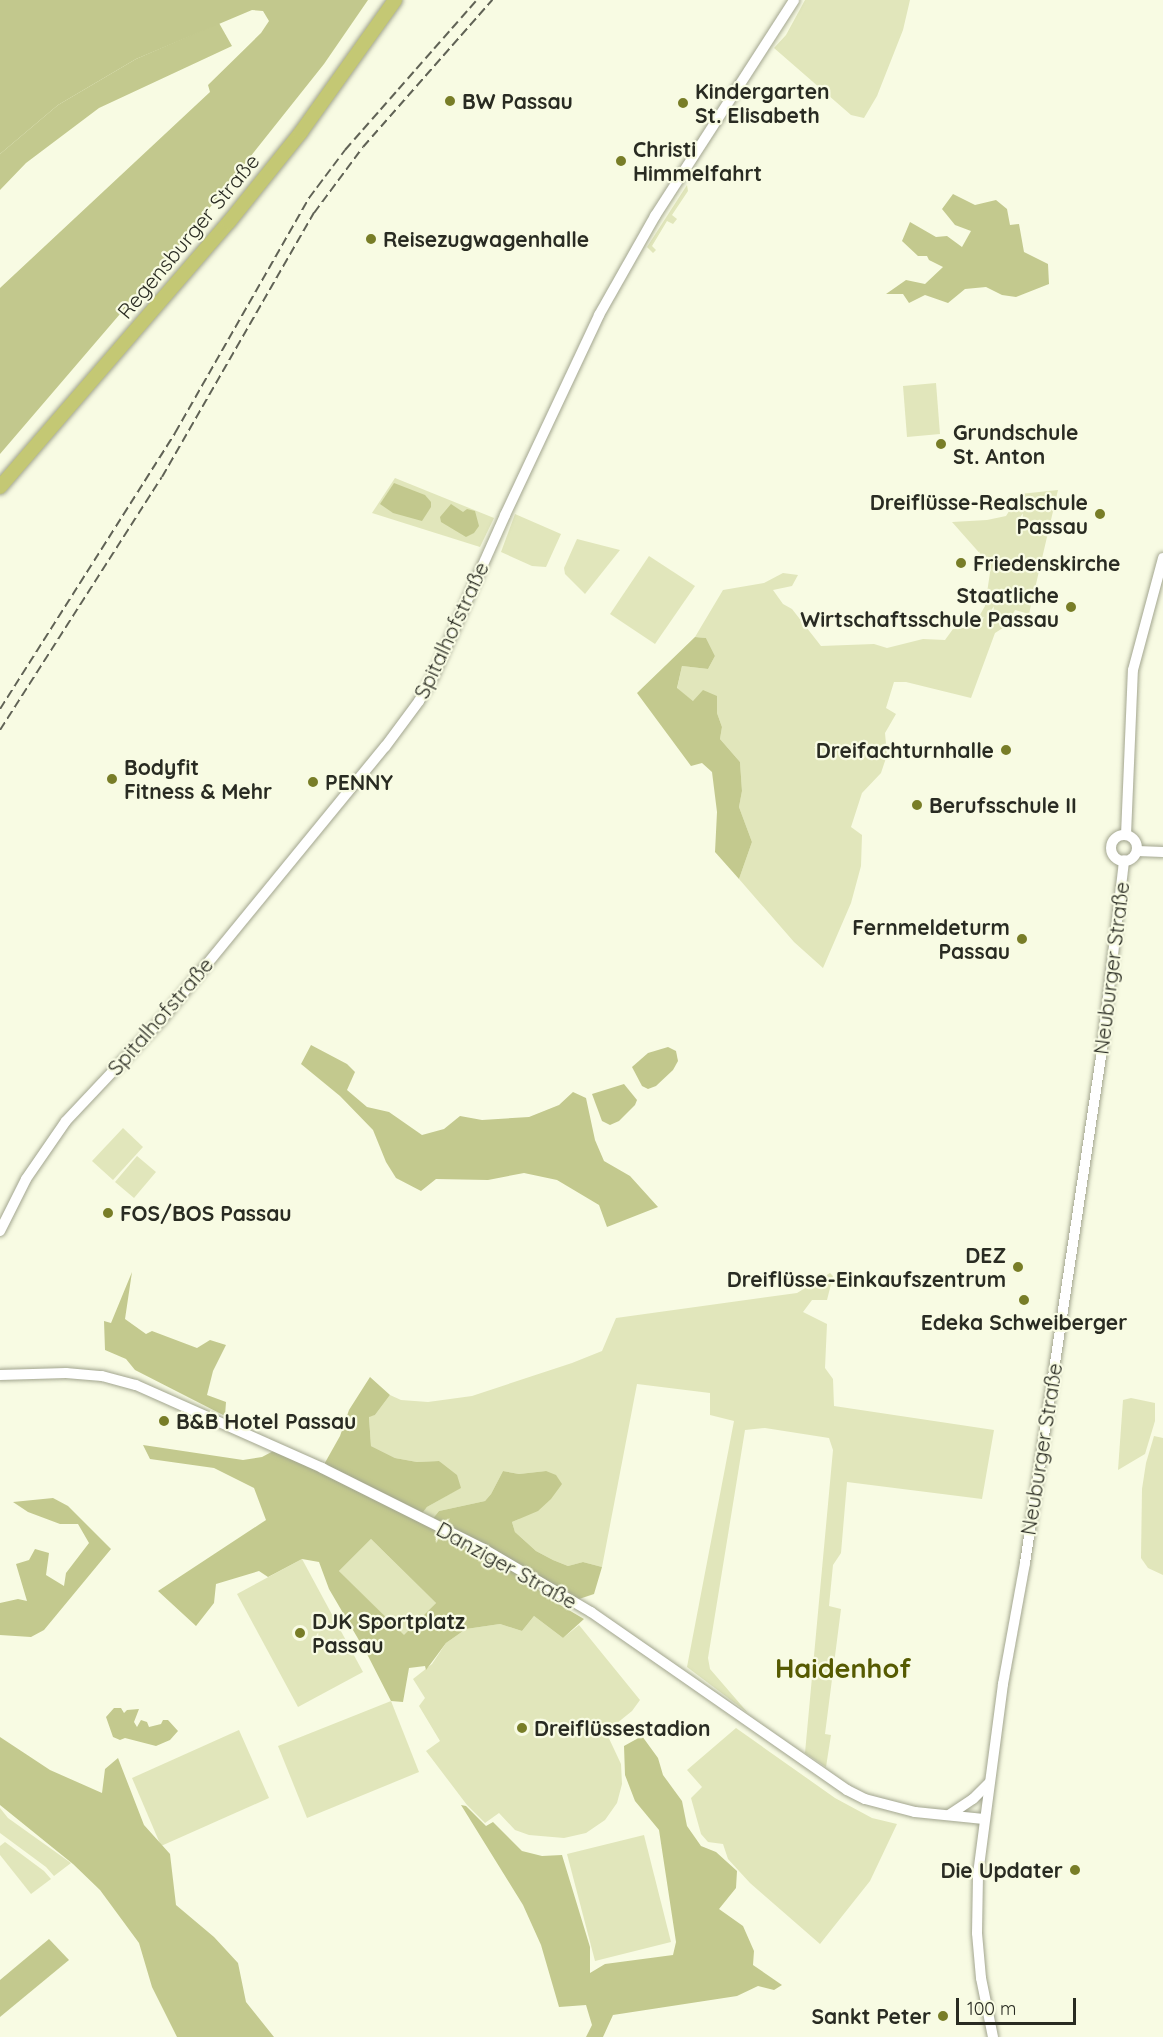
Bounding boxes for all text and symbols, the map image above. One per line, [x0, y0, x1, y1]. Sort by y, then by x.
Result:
place label: Kindergarten St. Elisabeth [695, 78, 830, 128]
place label: BW Passau [462, 88, 573, 114]
marker: BW Passau [443, 94, 457, 108]
marker: Kindergarten St. Elisabeth [676, 96, 690, 110]
place label: Christi Himmelfahrt [633, 136, 762, 186]
street label: Regensburger Straße [112, 149, 264, 323]
marker: Christi Himmelfahrt [614, 154, 628, 168]
place label: Reisezugwagenhalle [383, 226, 589, 252]
marker: Reisezugwagenhalle [364, 232, 378, 246]
place label: Grundschule St. Anton [953, 419, 1078, 469]
marker: Grundschule St. Anton [934, 437, 948, 451]
place label: Dreiflüsse-Realschule Passau [870, 489, 1088, 539]
marker: Dreiflüsse-Realschule Passau [1093, 507, 1107, 521]
place label: Friedenskirche [973, 550, 1120, 576]
marker: Friedenskirche [954, 556, 968, 570]
street label: Spitalhofstraße [408, 558, 494, 702]
place label: Staatliche Wirtschaftsschule Passau [800, 582, 1059, 632]
marker: Staatliche Wirtschaftsschule Passau [1064, 600, 1078, 614]
place label: Dreifachturnhalle [816, 737, 994, 763]
marker: Dreifachturnhalle [999, 743, 1013, 757]
place label: Bodyfit Fitness & Mehr [124, 754, 272, 804]
place label: PENNY [325, 769, 393, 795]
marker: Bodyfit Fitness & Mehr [105, 772, 119, 786]
marker: PENNY [306, 775, 320, 789]
place label: Berufsschule II [929, 792, 1077, 818]
marker: Berufsschule II [910, 798, 924, 812]
street label: Neuburger Straße [1088, 880, 1134, 1056]
place label: Fernmeldeturm Passau [852, 914, 1010, 964]
marker: Fernmeldeturm Passau [1015, 932, 1029, 946]
street label: Spitalhofstraße [102, 952, 218, 1080]
place label: FOS/BOS Passau [120, 1200, 292, 1226]
marker: FOS/BOS Passau [101, 1206, 115, 1220]
place label: DEZ Dreiflüsse-Einkaufszentrum [727, 1242, 1006, 1292]
marker: DEZ Dreiflüsse-Einkaufszentrum [1011, 1260, 1025, 1274]
marker: Edeka Schweiberger [1017, 1293, 1031, 1307]
place label: Edeka Schweiberger [921, 1309, 1127, 1335]
street label: Neuburger Straße [1015, 1361, 1067, 1537]
place label: B&B Hotel Passau [176, 1408, 356, 1434]
marker: B&B Hotel Passau [157, 1414, 171, 1428]
street label: Danziger Straße [432, 1516, 582, 1614]
place label: DJK Sportplatz Passau [312, 1608, 465, 1658]
marker: DJK Sportplatz Passau [293, 1626, 307, 1640]
district label: Haidenhof [775, 1653, 911, 1685]
place label: Dreiflüssestadion [534, 1715, 710, 1741]
marker: Dreiflüssestadion [515, 1721, 529, 1735]
place label: Die Updater [940, 1857, 1063, 1883]
marker: Die Updater [1068, 1863, 1082, 1877]
scale bar [959, 1986, 1079, 2024]
text: 100 m [967, 1997, 1016, 2020]
place label: Sankt Peter [812, 2003, 931, 2029]
marker: Sankt Peter [936, 2009, 950, 2023]

